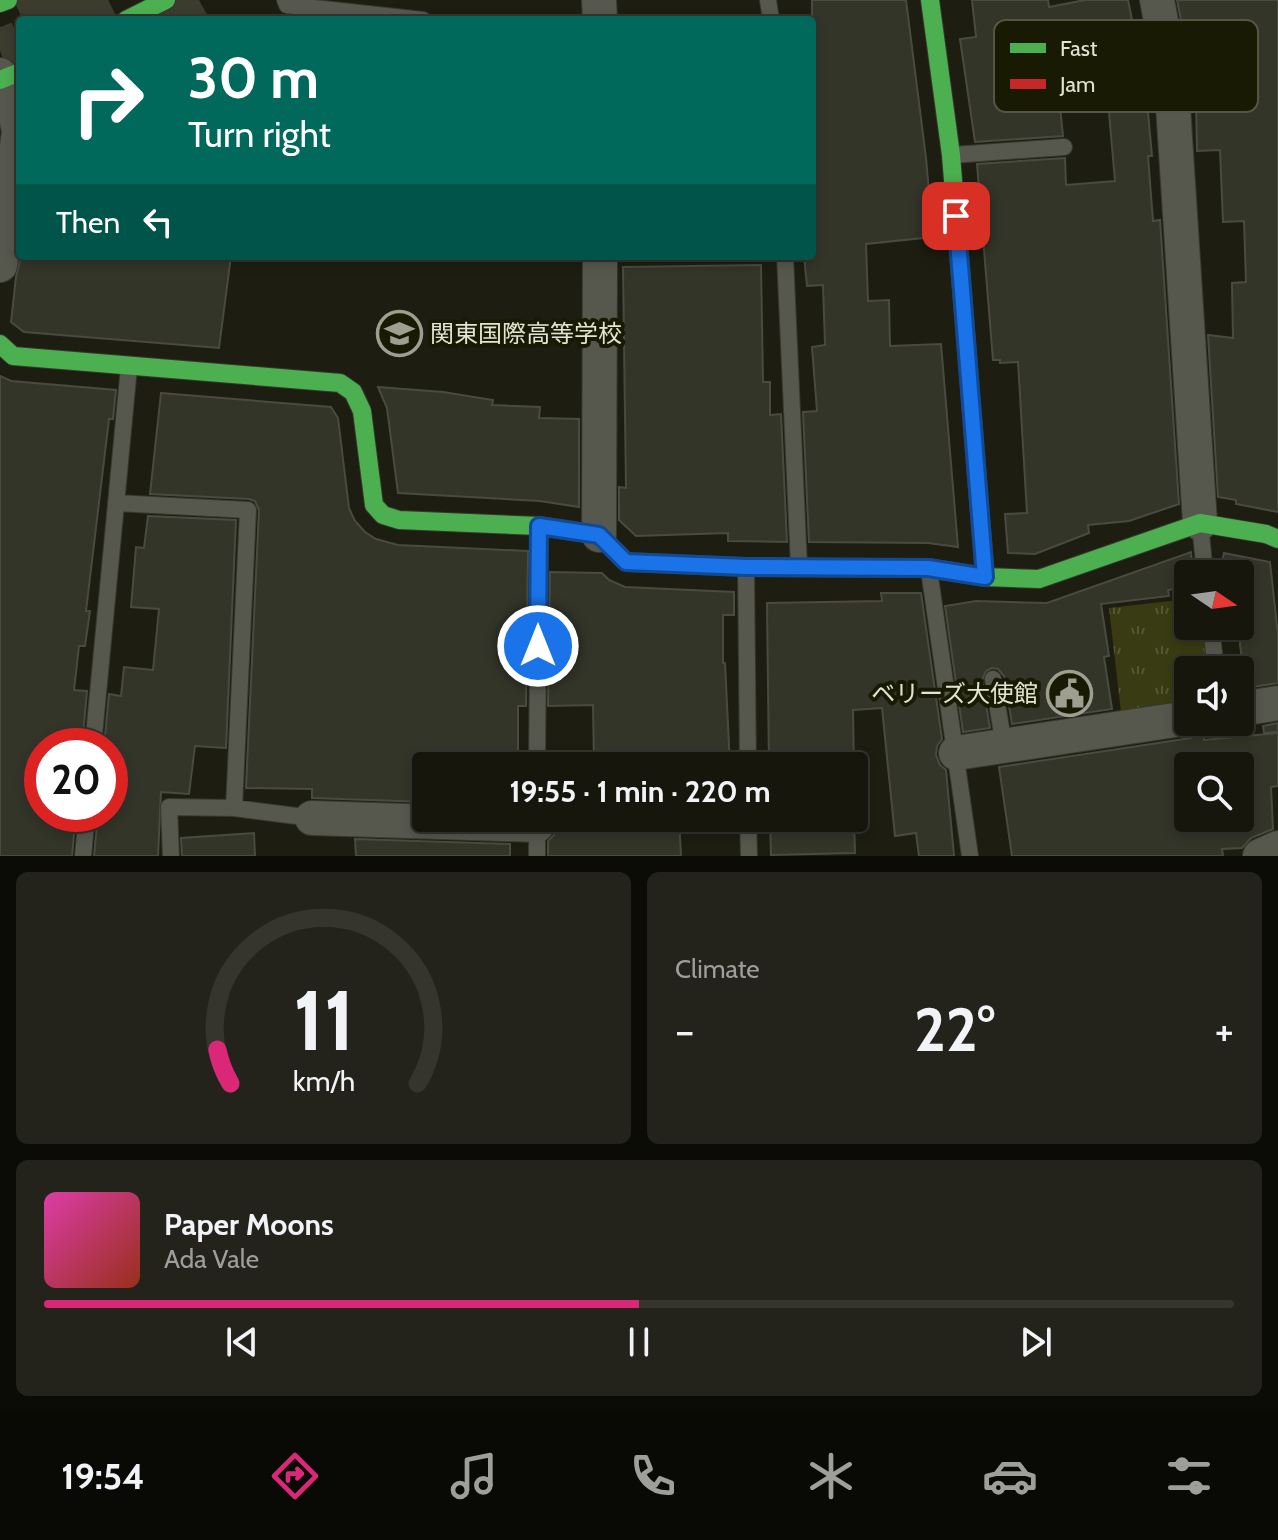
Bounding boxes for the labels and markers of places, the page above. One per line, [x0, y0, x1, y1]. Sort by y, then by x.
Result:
pin [922, 182, 990, 250]
school or university icon: 関東国際高等学校 [375, 309, 423, 357]
place label: 関東国際高等学校 [430, 319, 622, 348]
public building icon: ベリーズ大使館 [1045, 669, 1093, 717]
place label: ベリーズ大使館 [871, 679, 1038, 708]

